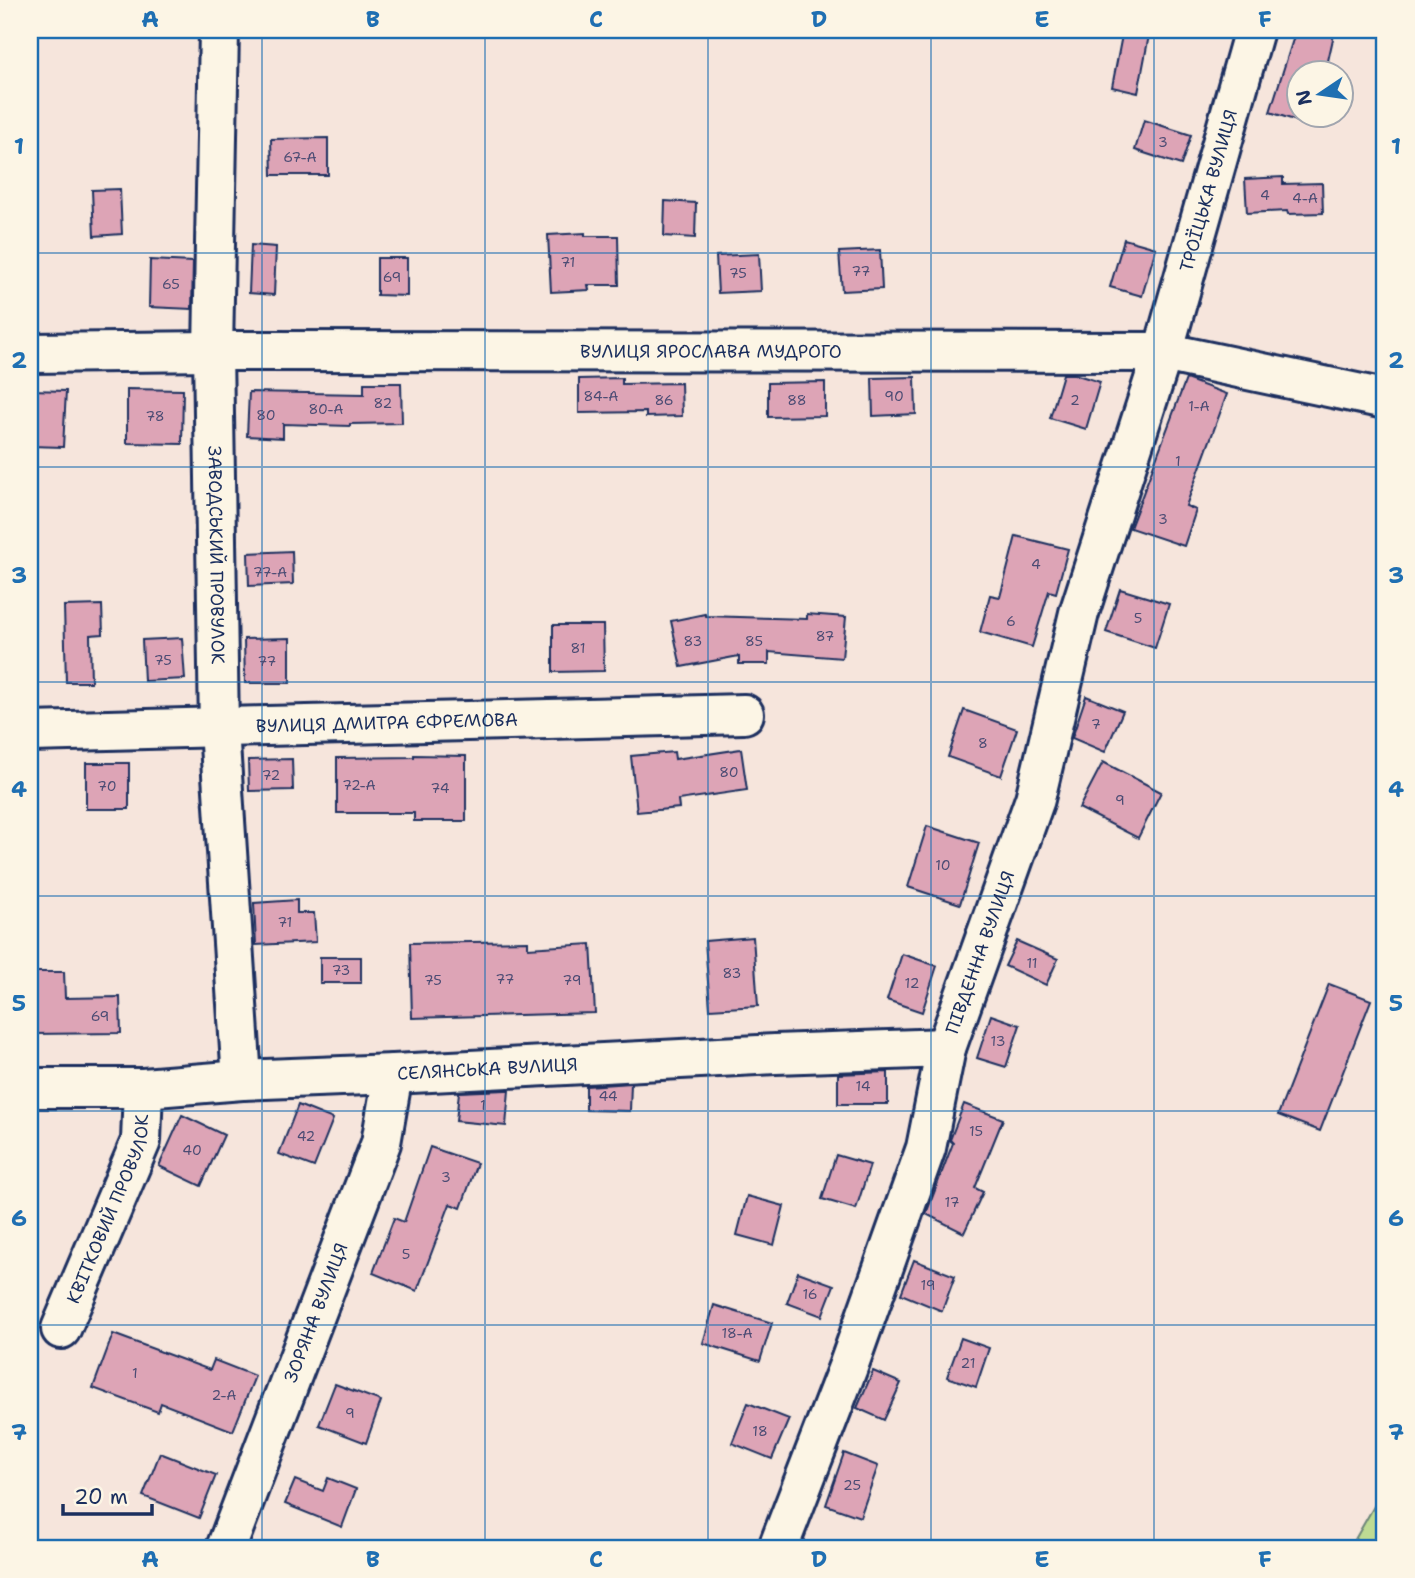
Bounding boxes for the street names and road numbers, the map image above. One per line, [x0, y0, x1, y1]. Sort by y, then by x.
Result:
street label: ТРОЇЦЬКА ВУЛИЦЯ [1174, 107, 1243, 275]
street label: ВУЛИЦЯ ЯРОСЛАВА МУДРОГО [580, 339, 842, 364]
street label: ЗАВОДСЬКИЙ ПРОВУЛОК [203, 445, 230, 665]
street label: ВУЛИЦЯ ДМИТРА ЄФРЕМОВА [256, 708, 518, 738]
street label: ПІВДЕННА ВУЛИЦЯ [940, 868, 1020, 1037]
street label: СЕЛЯНСЬКА ВУЛИЦЯ [397, 1052, 578, 1086]
street label: КВІТКОВИЙ ПРОВУЛОК [61, 1113, 154, 1307]
street label: ЗОРЯНА ВУЛИЦЯ [278, 1239, 354, 1386]

